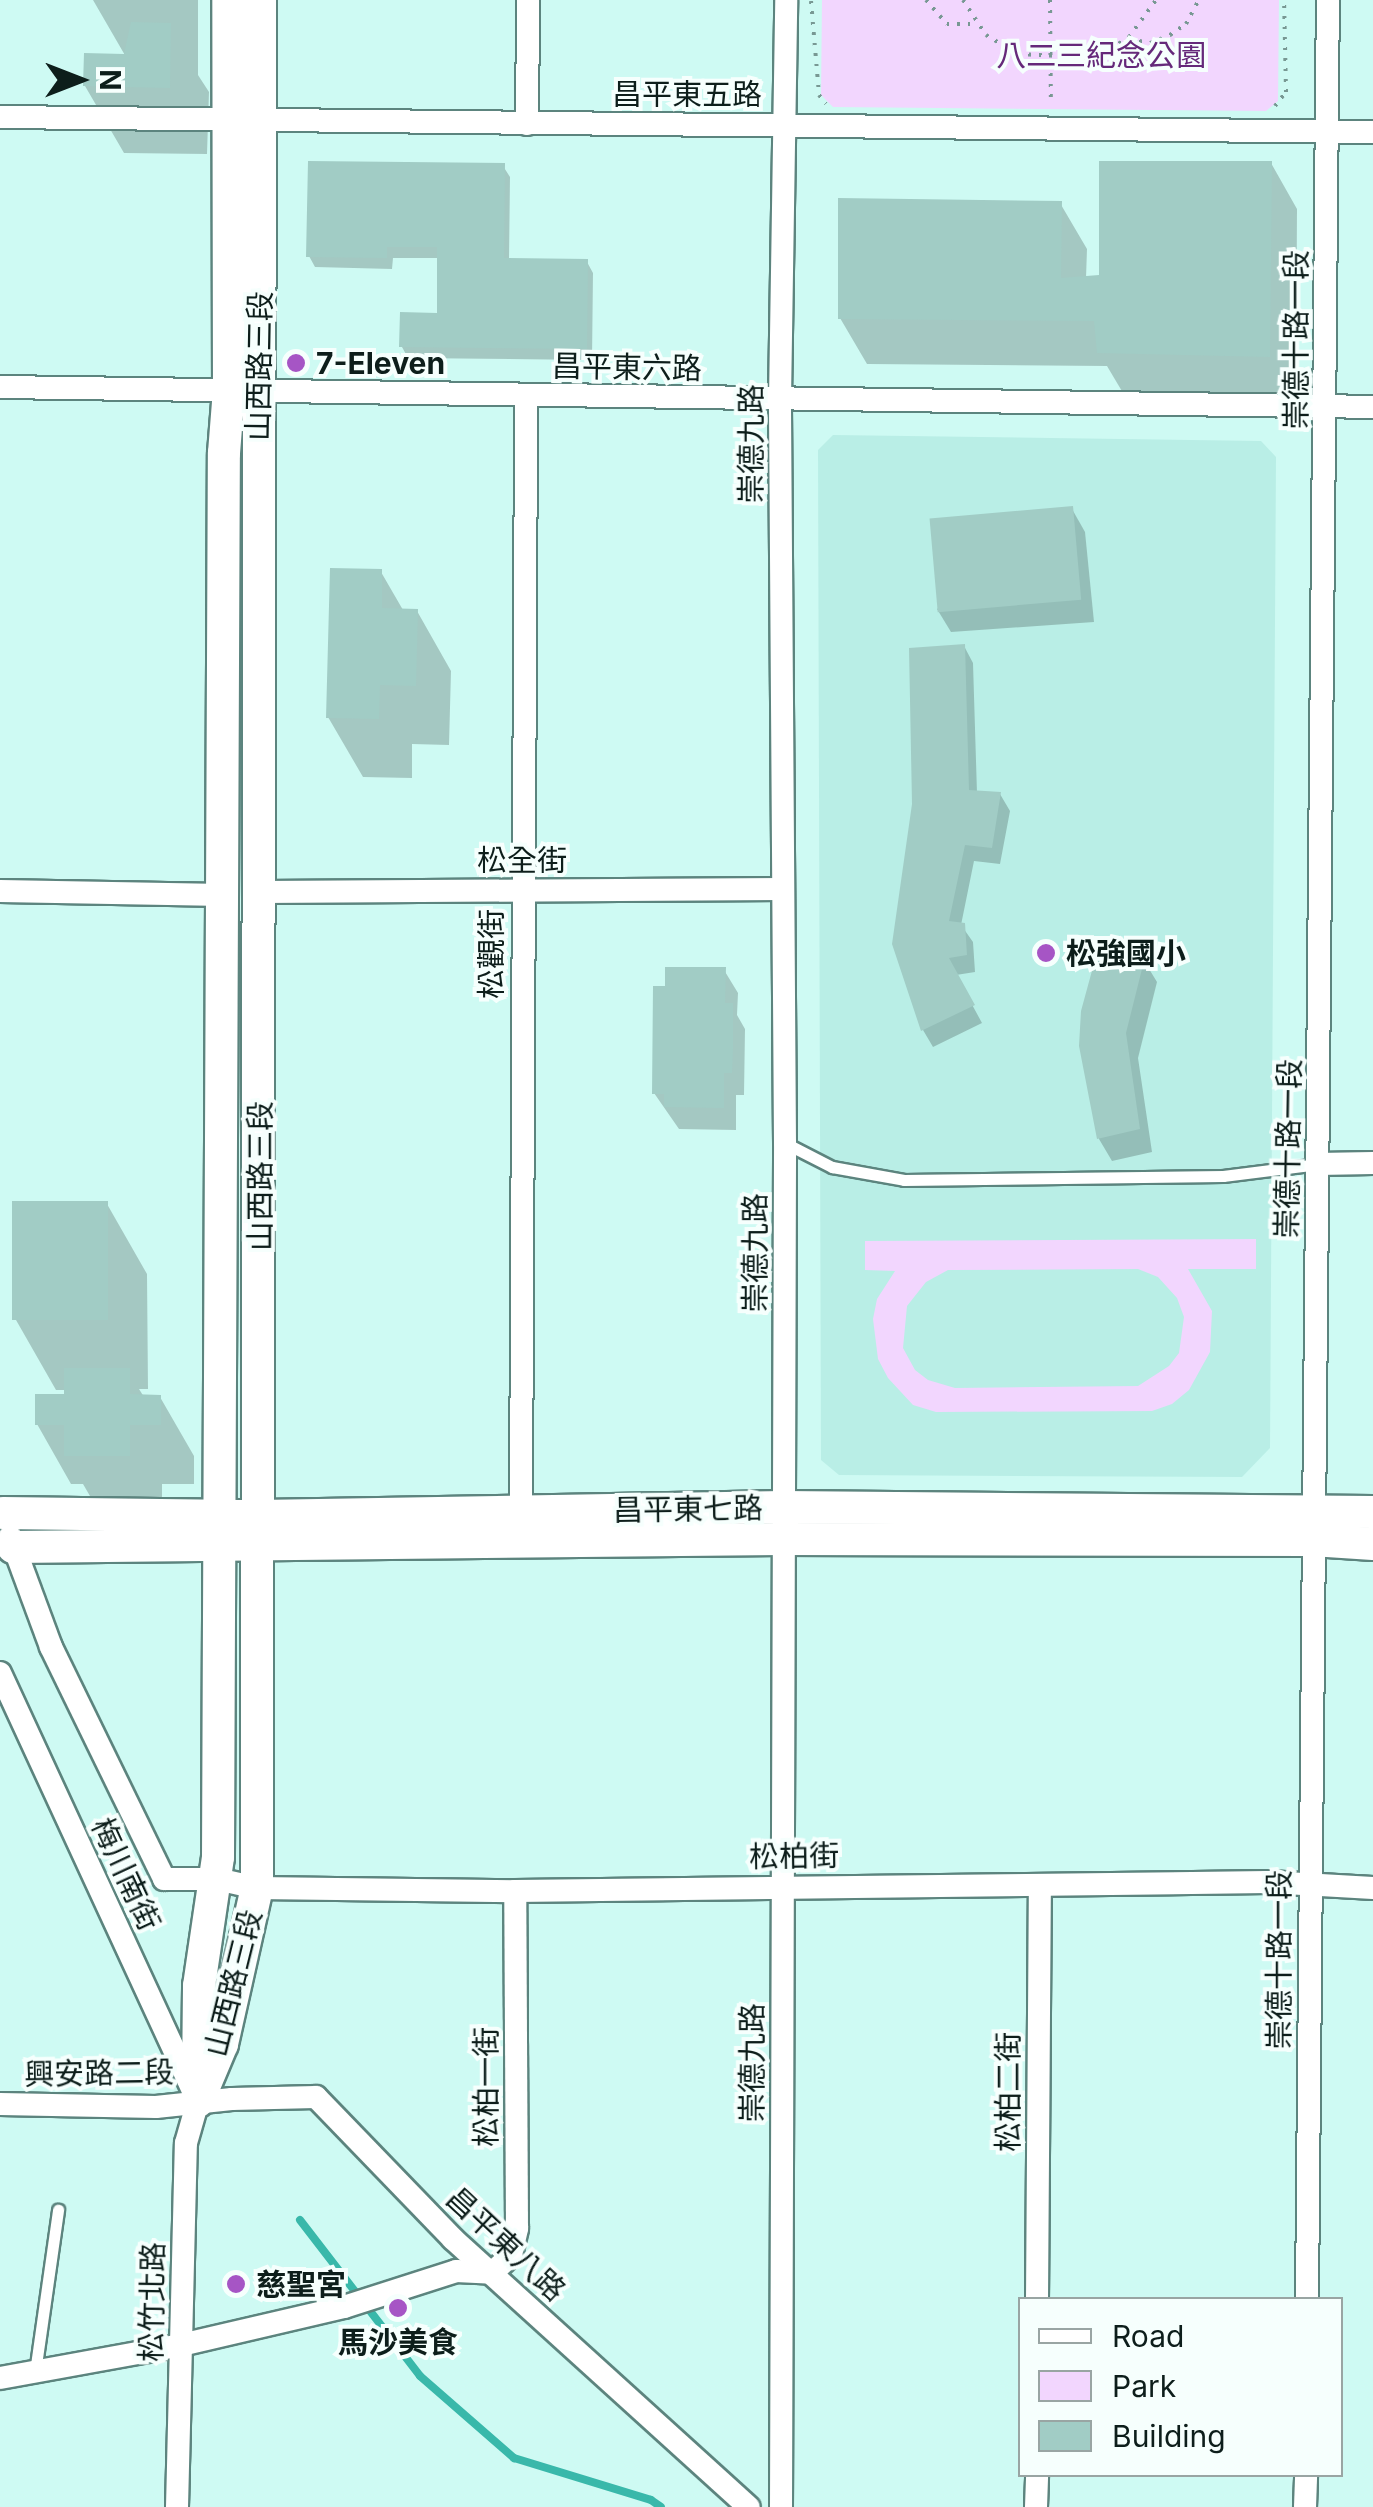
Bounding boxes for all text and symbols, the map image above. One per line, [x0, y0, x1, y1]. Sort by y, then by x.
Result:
north arrow [30, 30, 130, 130]
park label: 八二三紀念公園 [996, 37, 1206, 73]
text: N [93, 69, 127, 91]
street label: 昌平東五路 [612, 76, 762, 112]
street label: 崇德十路一段 [1278, 250, 1314, 430]
street label: 山西路三段 [240, 291, 278, 441]
place label: 7-Eleven [316, 345, 445, 381]
street label: 昌平東六路 [552, 348, 702, 386]
marker: 7-Eleven [285, 352, 307, 374]
street label: 崇德九路 [733, 384, 769, 504]
street label: 松全街 [477, 842, 567, 878]
street label: 松觀街 [473, 909, 509, 999]
place label: 松強國小 [1066, 935, 1186, 971]
marker: 松強國小 [1035, 942, 1057, 964]
street label: 崇德十路一段 [1268, 1059, 1308, 1239]
street label: 山西路三段 [242, 1101, 278, 1251]
street label: 崇德九路 [737, 1193, 773, 1313]
street label: 昌平東七路 [613, 1490, 763, 1528]
street label: 梅川南街 [84, 1812, 168, 1936]
street label: 松柏街 [749, 1837, 839, 1875]
street label: 崇德十路一段 [1261, 1870, 1297, 2050]
street label: 山西路三段 [197, 1906, 269, 2060]
street label: 崇德九路 [734, 2003, 770, 2123]
street label: 松柏一街 [468, 2027, 504, 2147]
street label: 松柏二街 [990, 2032, 1026, 2152]
street label: 興安路二段 [24, 2054, 174, 2092]
street label: 昌平東八路 [439, 2180, 573, 2308]
street label: 松竹北路 [133, 2242, 171, 2362]
place label: 慈聖宮 [256, 2266, 346, 2302]
marker: 慈聖宮 [225, 2273, 247, 2295]
marker: 馬沙美食 [387, 2297, 409, 2319]
legend [1018, 2297, 1343, 2477]
text: Road [1112, 2318, 1184, 2354]
place label: 馬沙美食 [338, 2324, 458, 2360]
text: Park [1112, 2368, 1176, 2404]
text: Building [1112, 2418, 1226, 2454]

